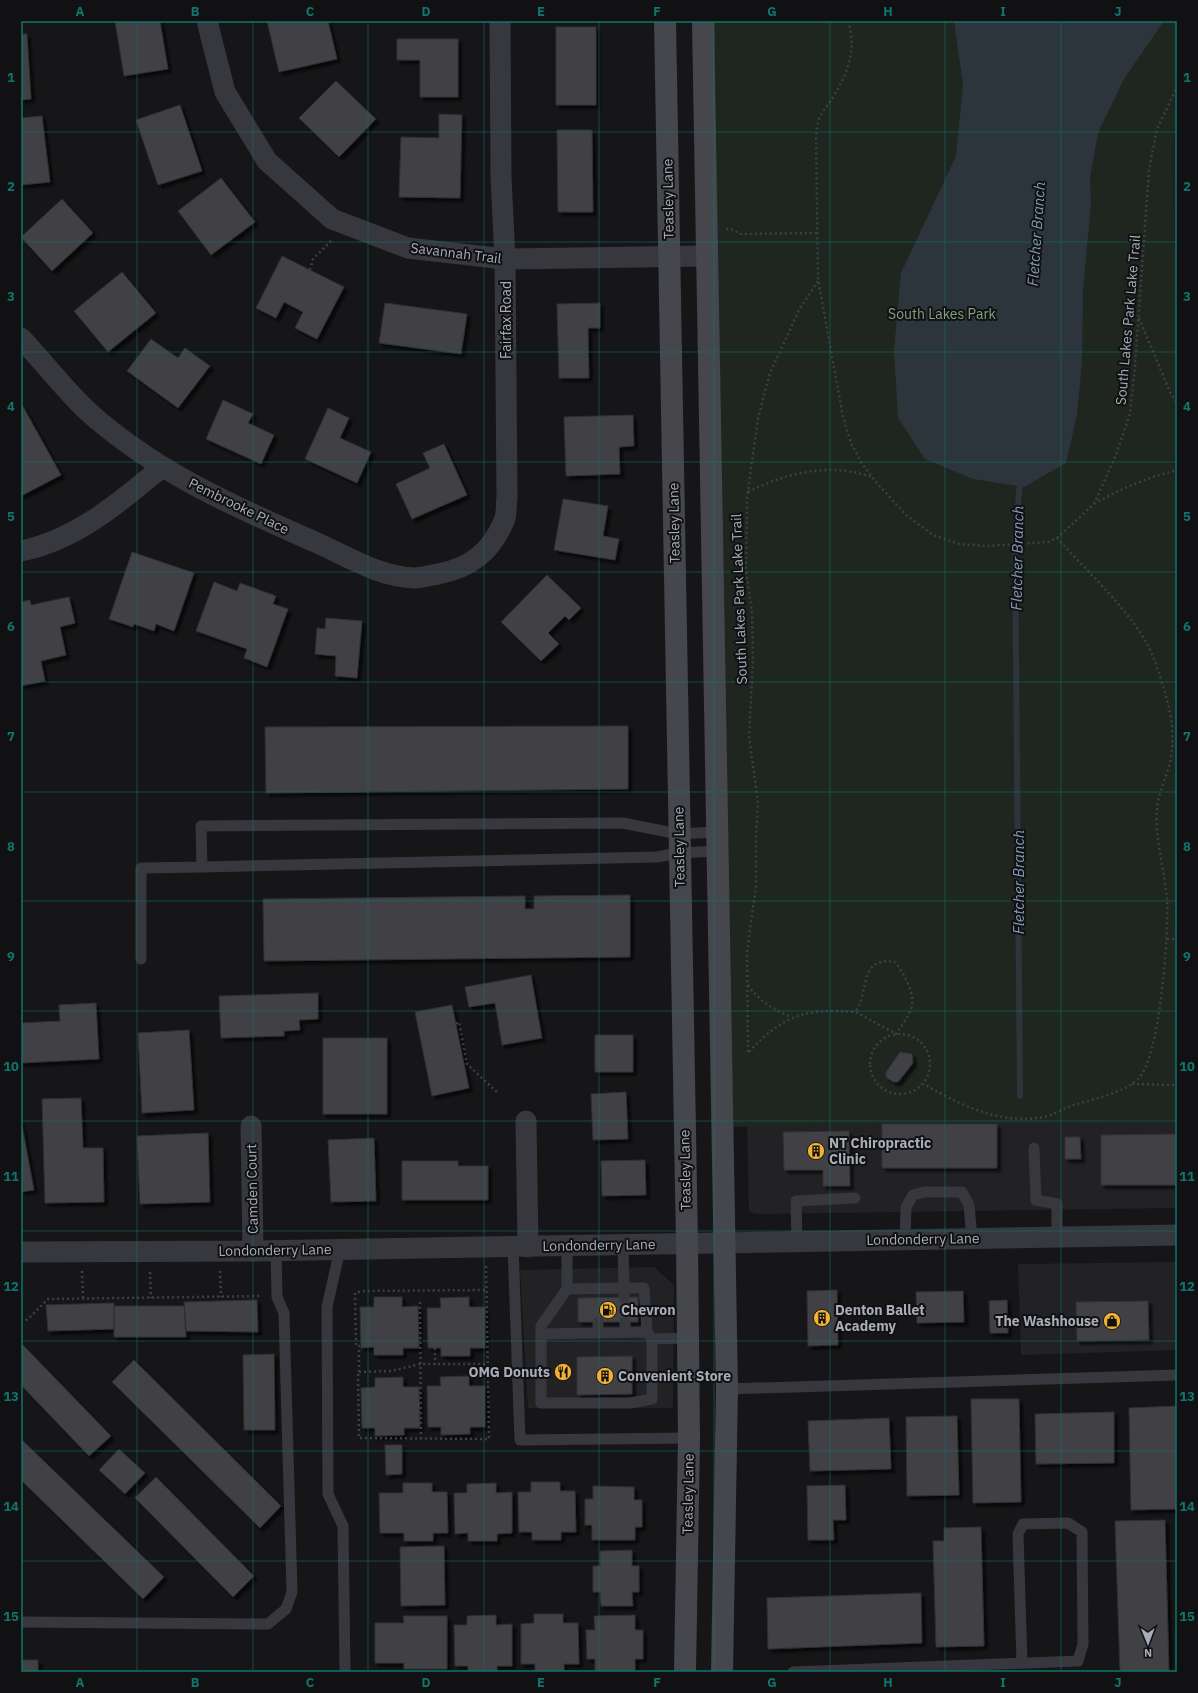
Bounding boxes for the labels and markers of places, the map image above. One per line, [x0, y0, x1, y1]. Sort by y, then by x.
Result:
place label: NT Chiropractic Clinic [829, 1134, 931, 1168]
building icon: NT Chiropractic Clinic [806, 1141, 826, 1161]
fuel station icon: Chevron [598, 1300, 618, 1320]
place label: Chevron [621, 1301, 676, 1319]
place label: Denton Ballet Academy [835, 1301, 925, 1335]
building icon: Denton Ballet Academy [812, 1308, 832, 1328]
shop icon: The Washhouse [1102, 1311, 1122, 1331]
place label: The Washhouse [995, 1312, 1099, 1330]
restaurant icon: OMG Donuts [553, 1362, 573, 1382]
place label: OMG Donuts [468, 1363, 550, 1381]
building icon: Convenient Store [595, 1366, 615, 1386]
place label: Convenient Store [618, 1367, 731, 1385]

